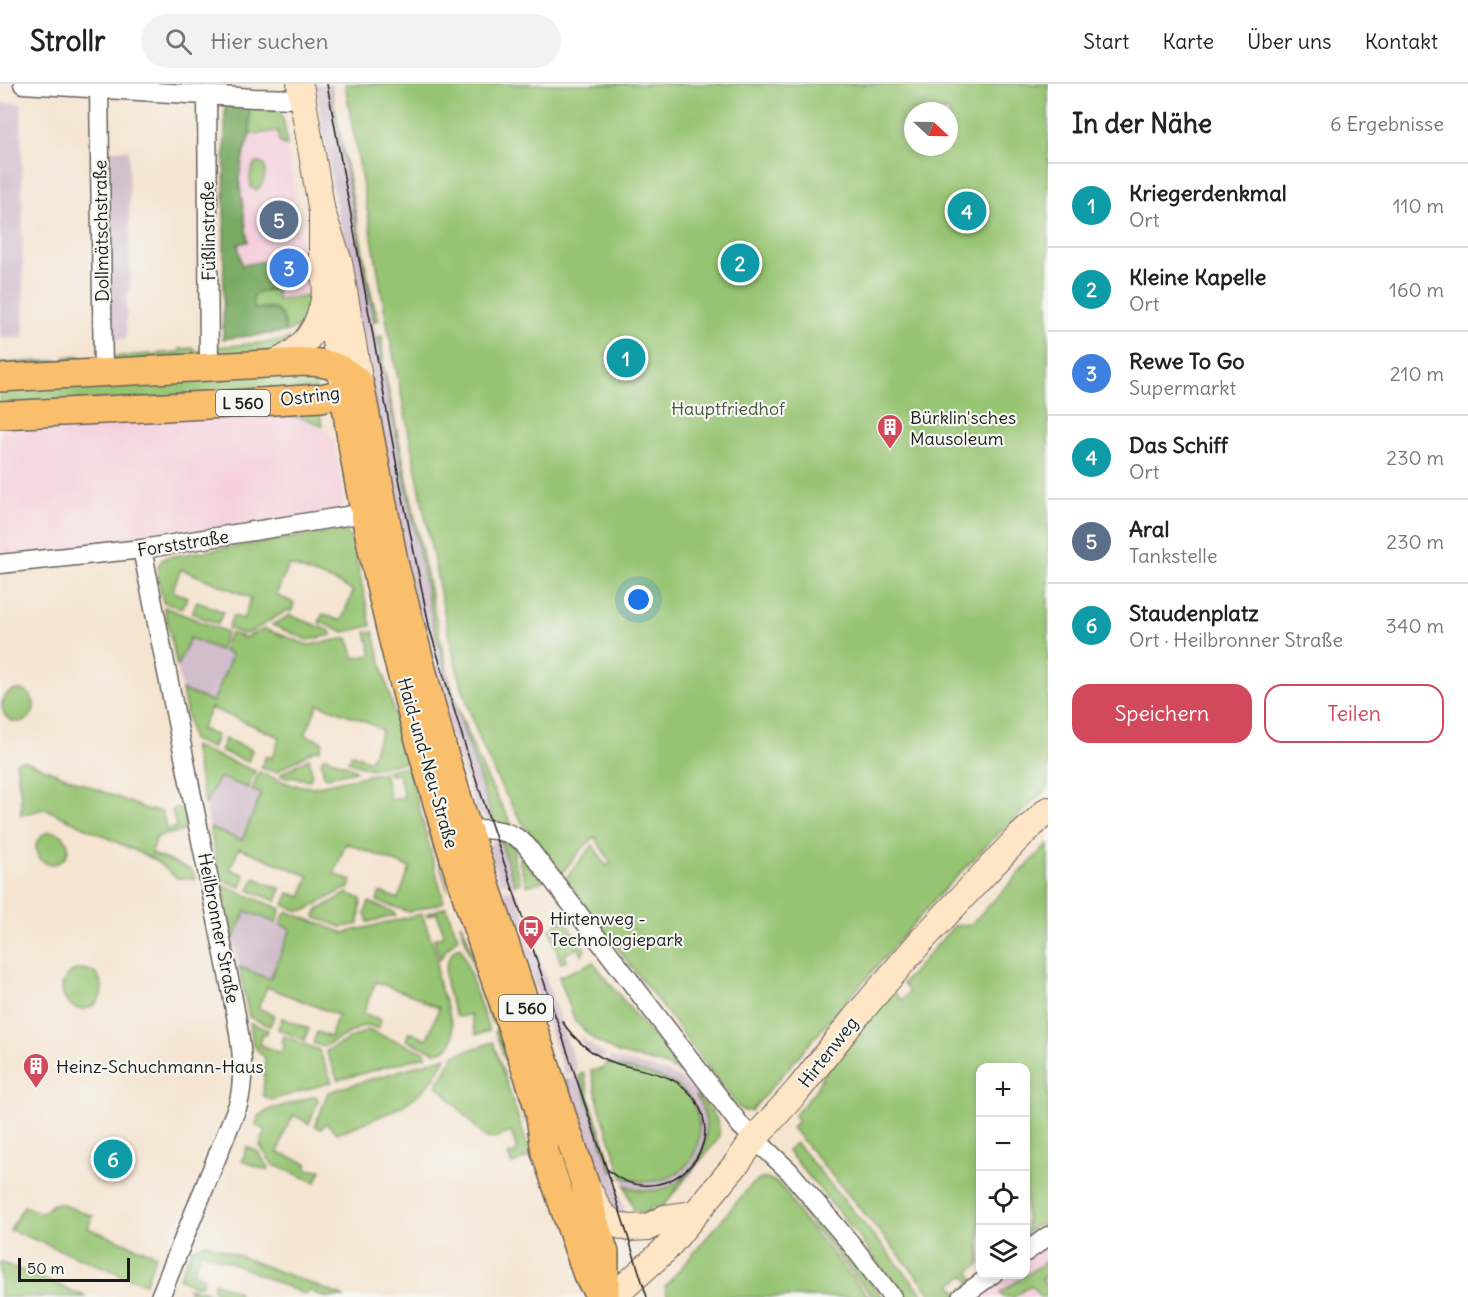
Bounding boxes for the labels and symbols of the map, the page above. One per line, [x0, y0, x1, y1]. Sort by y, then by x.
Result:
north arrow [904, 102, 958, 156]
street label: Dollmätschstraße [88, 160, 114, 302]
street label: Füßlinstraße [196, 181, 220, 281]
pin: 4 [948, 188, 986, 234]
pin: 5 [260, 198, 298, 242]
pin: 2 [720, 240, 760, 285]
pin: 3 [270, 246, 308, 291]
pin: 1 [606, 336, 646, 380]
street label: Ostring [279, 381, 341, 411]
road number: L 560 [216, 390, 270, 416]
park label: Hauptfriedhof [671, 397, 786, 420]
place label: Bürklin'sches Mausoleum [910, 406, 1016, 450]
building icon: Bürklin'sches Mausoleum [875, 412, 905, 450]
street label: Forststraße [136, 524, 230, 562]
your location [624, 585, 653, 614]
street label: Haid-und-Neu-Straße [393, 675, 463, 851]
street label: Heilbronner Straße [193, 851, 245, 1005]
place label: Hirtenweg - Technologiepark [550, 907, 683, 951]
bus stop icon: Hirtenweg - Technologiepark [516, 913, 546, 951]
road number: L 560 [499, 995, 553, 1021]
street label: Hirtenweg [793, 1012, 863, 1092]
building icon: Heinz-Schuchmann-Haus [21, 1051, 51, 1089]
place label: Heinz-Schuchmann-Haus [56, 1055, 264, 1078]
pin: 6 [94, 1136, 132, 1182]
scale bar [18, 1255, 130, 1282]

